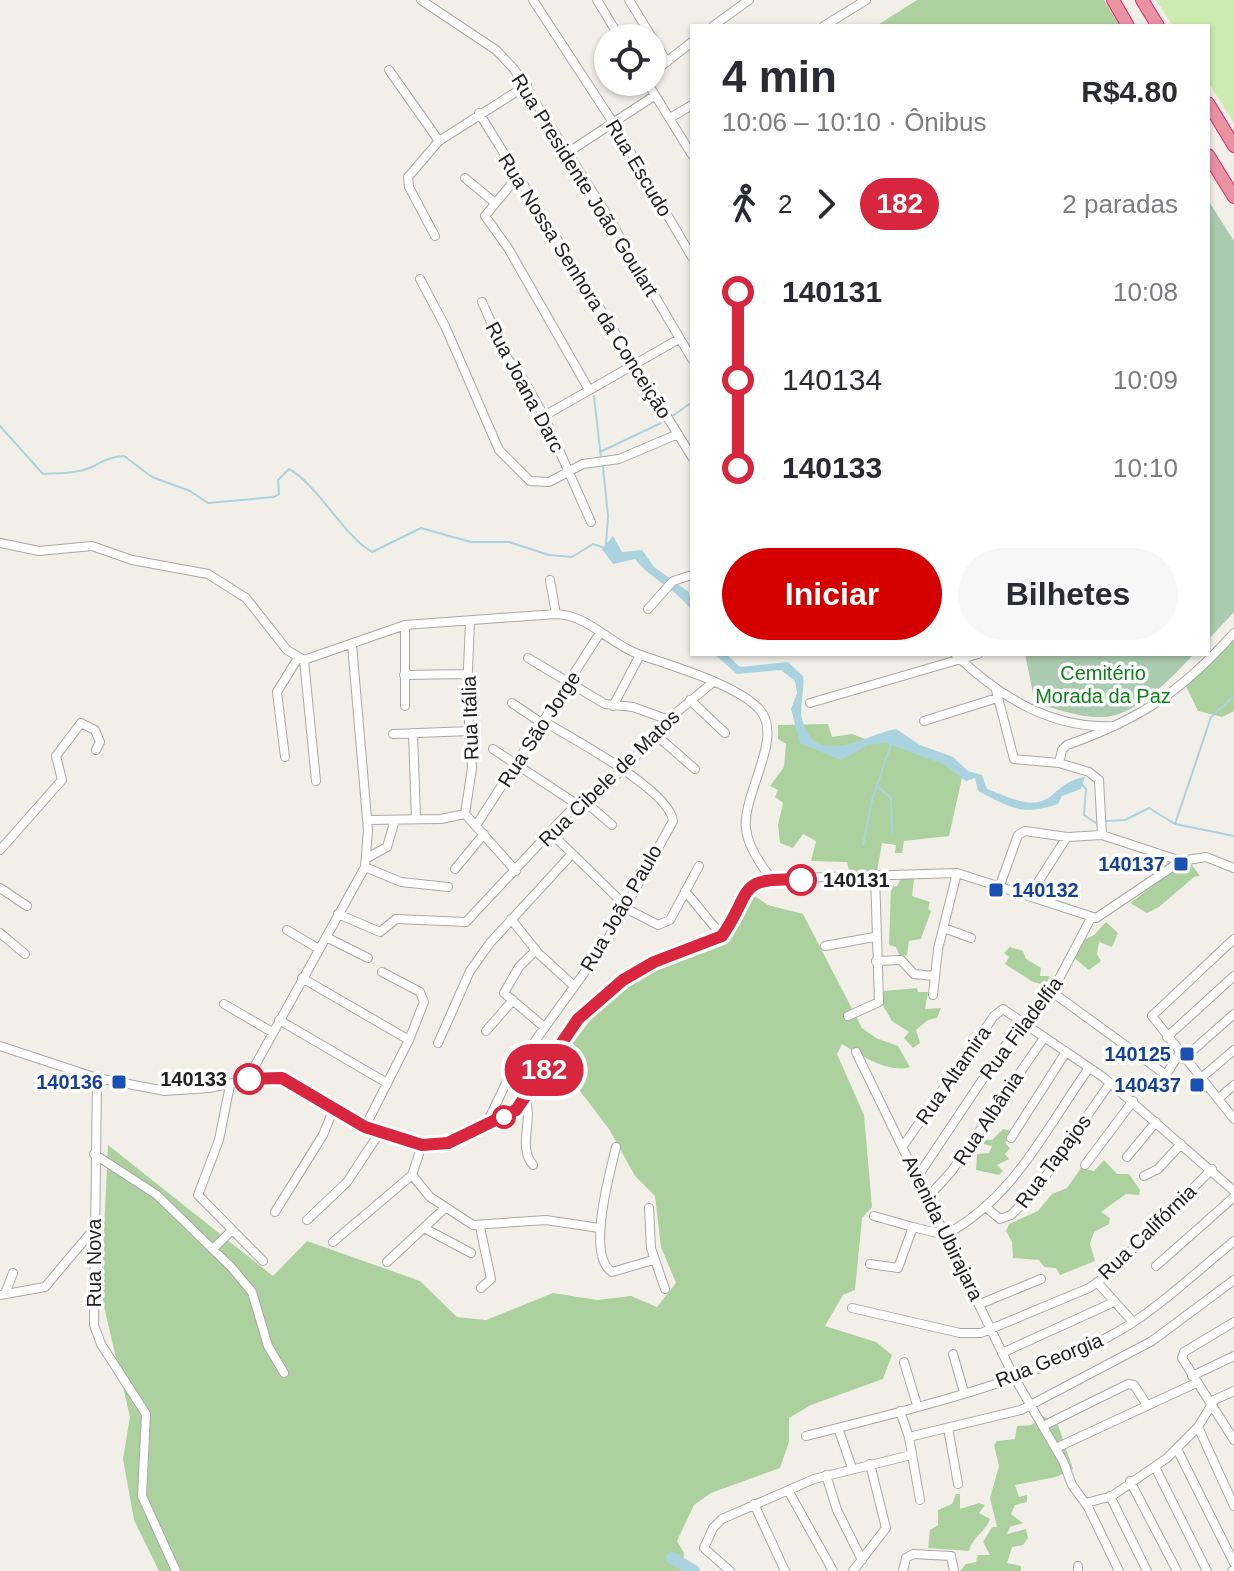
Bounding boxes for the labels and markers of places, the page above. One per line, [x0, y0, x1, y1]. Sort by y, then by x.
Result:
place label: 140137 [1098, 853, 1165, 875]
marker: 140137 [1172, 855, 1190, 873]
marker: 140131 [786, 865, 816, 895]
place label: 140131 [823, 869, 890, 891]
place label: 140132 [1012, 879, 1079, 901]
marker: 140132 [987, 881, 1005, 899]
place label: 140125 [1104, 1043, 1171, 1065]
marker: 140125 [1178, 1045, 1196, 1063]
marker: 140133 [234, 1064, 264, 1094]
place label: 140133 [160, 1068, 227, 1090]
place label: 140136 [36, 1071, 103, 1093]
marker: 140136 [110, 1073, 128, 1091]
place label: 140437 [1114, 1074, 1181, 1096]
marker: 140437 [1188, 1076, 1206, 1094]
unlabelled marker [493, 1106, 515, 1128]

